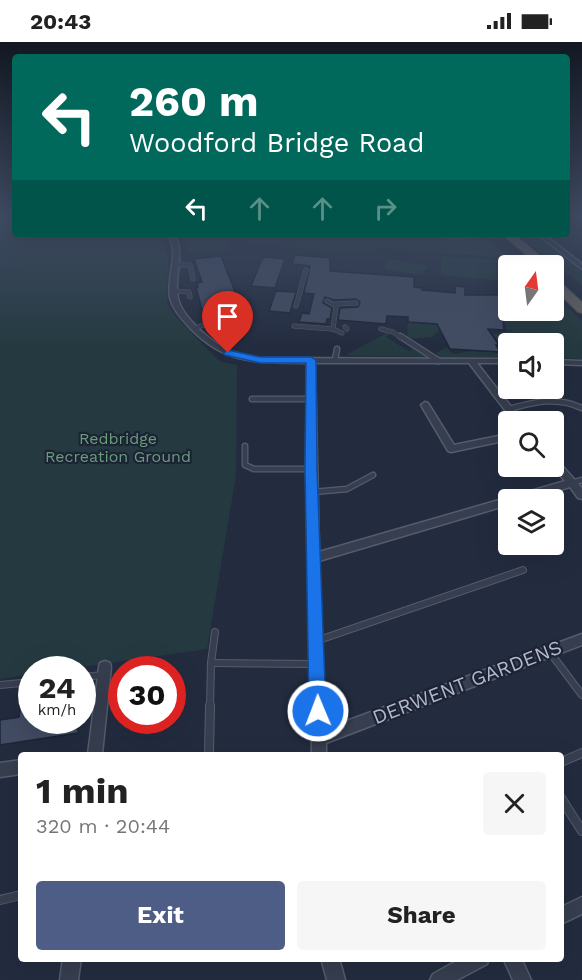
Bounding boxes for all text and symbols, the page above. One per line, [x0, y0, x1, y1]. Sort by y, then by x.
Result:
text: 20:43 [30, 9, 91, 34]
text: 260 m [129, 77, 259, 126]
icon: left [30, 78, 108, 156]
text: Woodford Bridge Road [129, 127, 424, 159]
icon: left [180, 192, 213, 225]
icon: ahead [243, 192, 276, 225]
icon: ahead [306, 192, 339, 225]
icon: right [369, 192, 402, 225]
north arrow [498, 255, 564, 321]
map controls [498, 255, 564, 555]
pin [202, 291, 253, 353]
icon: arrive [211, 300, 244, 333]
button: sound [498, 333, 564, 399]
button: search [498, 411, 564, 477]
park label: Redbridge Recreation Ground [45, 429, 191, 466]
button: layers [498, 489, 564, 555]
street label: DERWENT GARDENS [369, 635, 565, 729]
speed limit sign: 30 [108, 656, 186, 734]
text: 24 [39, 670, 75, 705]
position arrow [286, 679, 350, 743]
text: km/h [38, 701, 76, 719]
text: 1 min [36, 770, 128, 812]
button: close [483, 772, 546, 835]
text: 320 m · 20:44 [36, 814, 170, 838]
button: Exit [36, 881, 285, 950]
button: Share [297, 881, 546, 950]

